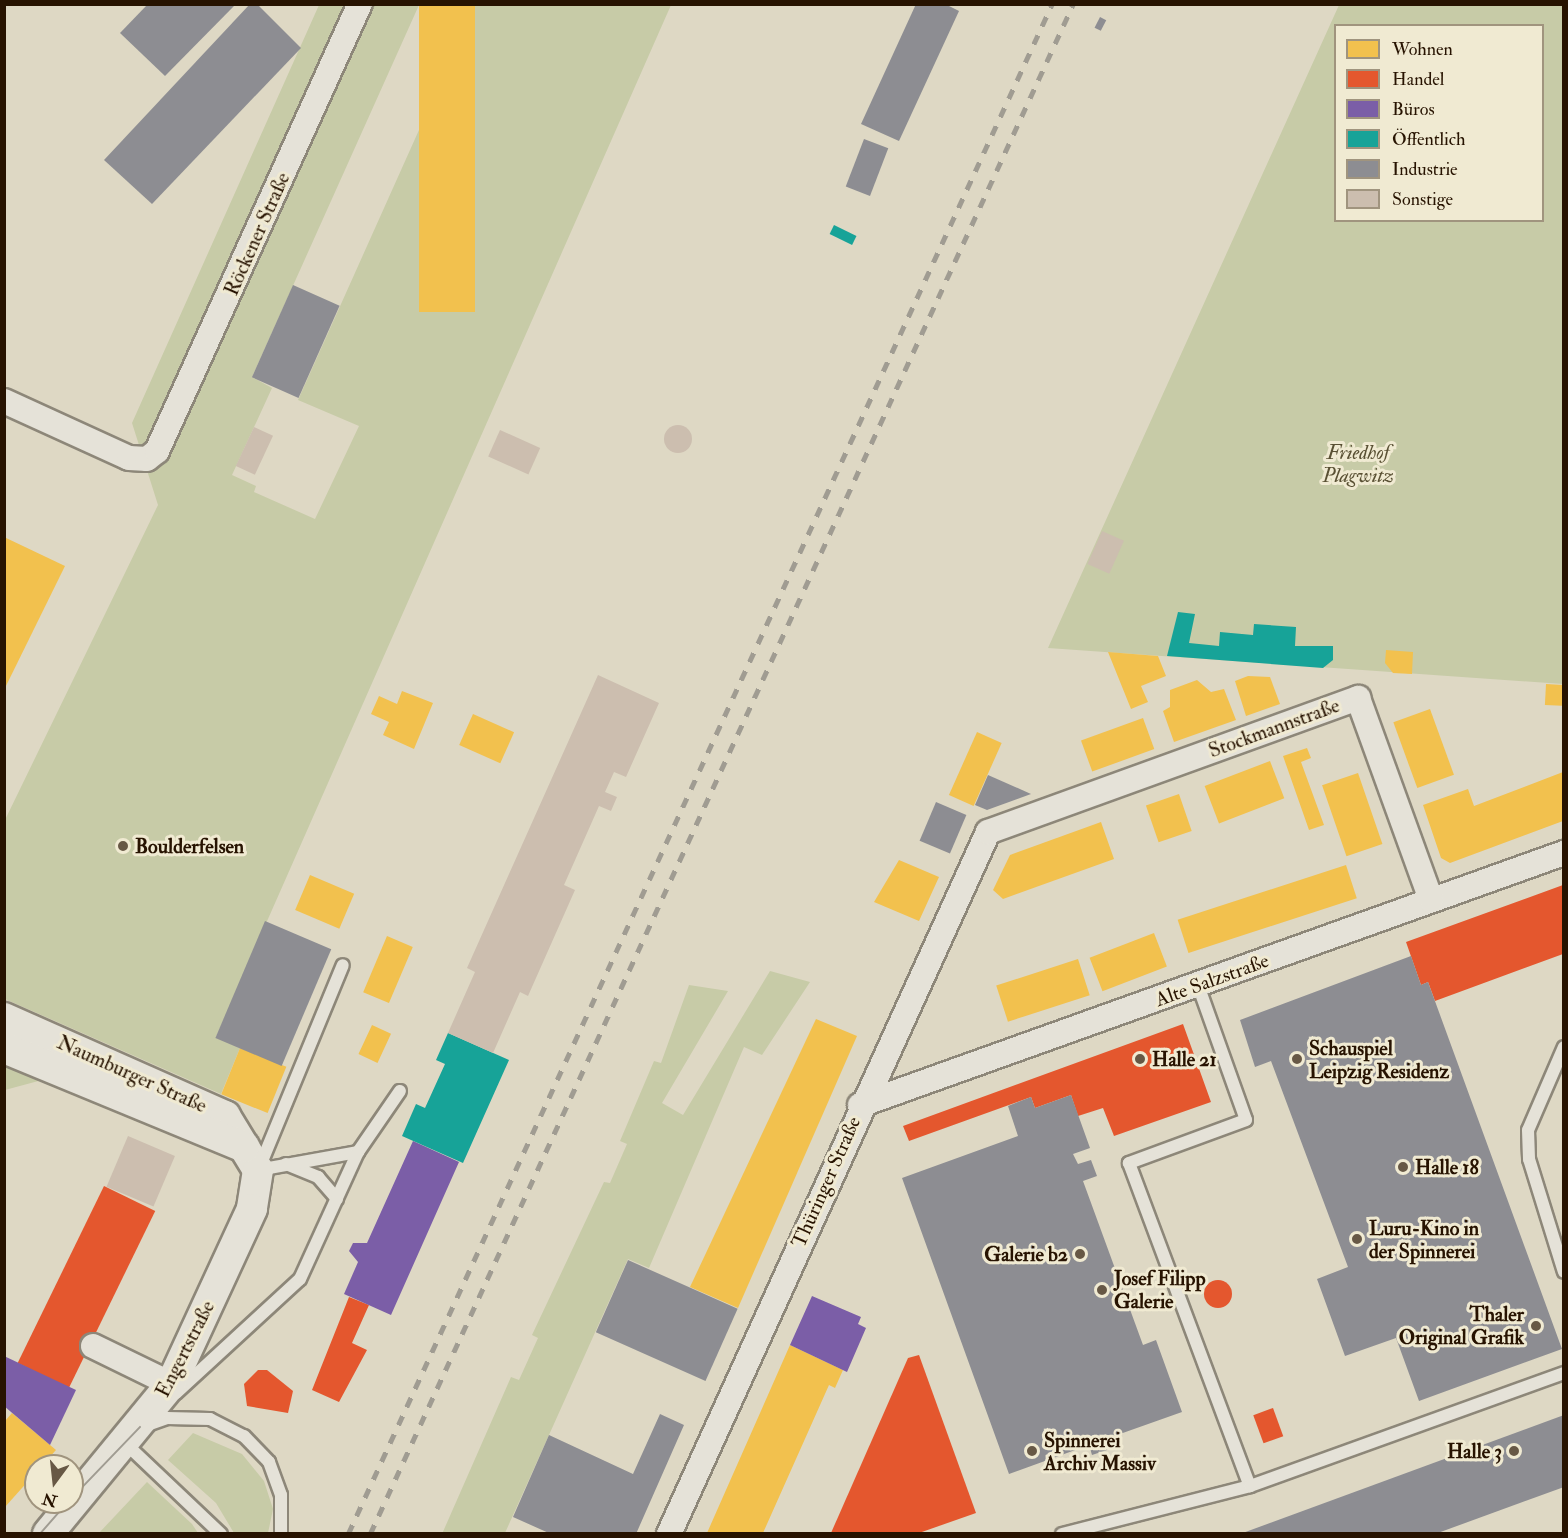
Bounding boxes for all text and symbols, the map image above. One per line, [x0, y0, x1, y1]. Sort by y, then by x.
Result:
legend [1334, 24, 1544, 222]
text: Wohnen [1392, 38, 1453, 61]
text: Handel [1392, 68, 1444, 91]
text: Büros [1392, 98, 1435, 121]
text: Öffentlich [1392, 128, 1465, 151]
text: Industrie [1392, 158, 1458, 181]
street label: Röckener Straße [219, 169, 295, 299]
text: Sonstige [1392, 188, 1453, 211]
park label: Friedhof Plagwitz [1322, 440, 1394, 487]
street label: Stockmannstraße [1205, 693, 1343, 763]
place label: Boulderfelsen [135, 834, 244, 858]
marker: Boulderfelsen [116, 839, 130, 853]
street label: Alte Salzstraße [1152, 948, 1272, 1012]
street label: Naumburger Straße [53, 1030, 211, 1118]
place label: Schauspiel Leipzig Residenz [1309, 1036, 1449, 1083]
place label: Halle 21 [1152, 1047, 1217, 1071]
marker: Halle 21 [1133, 1052, 1147, 1066]
marker: Schauspiel Leipzig Residenz [1290, 1052, 1304, 1066]
street label: Thüringer Straße [786, 1113, 866, 1251]
place label: Halle 18 [1415, 1155, 1479, 1179]
marker: Halle 18 [1396, 1160, 1410, 1174]
place label: Luru-Kino in der Spinnerei [1369, 1216, 1479, 1263]
marker: Luru-Kino in der Spinnerei [1350, 1232, 1364, 1246]
place label: Galerie b2 [984, 1242, 1068, 1266]
marker: Galerie b2 [1073, 1247, 1087, 1261]
place label: Josef Filipp Galerie [1114, 1266, 1206, 1313]
marker: Josef Filipp Galerie [1095, 1283, 1109, 1297]
street label: Engertstraße [150, 1297, 220, 1401]
place label: Thaler Original Grafik [1399, 1302, 1524, 1349]
marker: Thaler Original Grafik [1529, 1319, 1543, 1333]
place label: Spinnerei Archiv Massiv [1044, 1428, 1156, 1475]
place label: Halle 3 [1447, 1439, 1502, 1463]
marker: Spinnerei Archiv Massiv [1025, 1444, 1039, 1458]
marker: Halle 3 [1507, 1444, 1521, 1458]
north arrow [24, 1454, 84, 1514]
text: N [40, 1488, 59, 1511]

